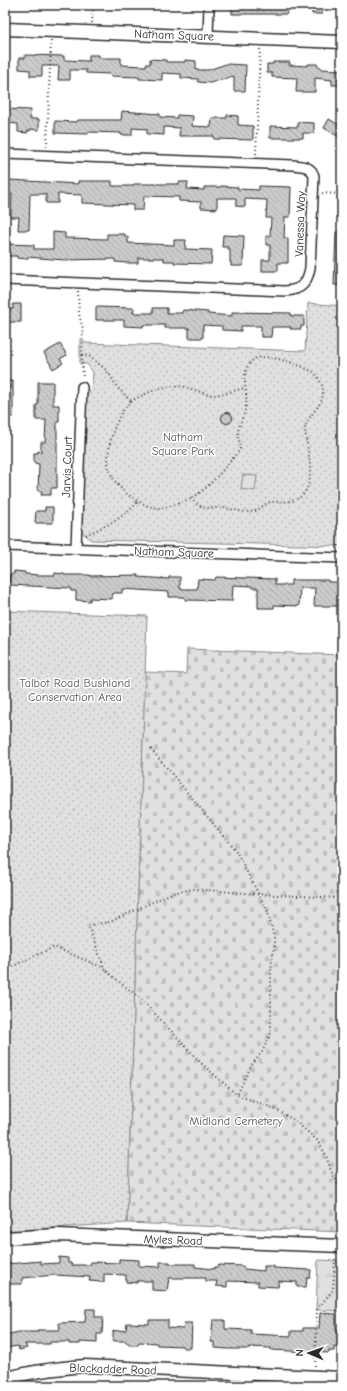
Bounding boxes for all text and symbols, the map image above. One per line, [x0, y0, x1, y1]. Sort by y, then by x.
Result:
street label: Natham Square [134, 27, 214, 43]
street label: Vanessa Way [292, 190, 308, 257]
park label: Natham Square Park [152, 430, 215, 458]
street label: Jarvis Court [59, 436, 75, 498]
street label: Natham Square [134, 544, 214, 560]
park label: Talbot Road Bushland Conservation Area [20, 676, 130, 704]
park label: Midland Cemetery [189, 1114, 283, 1128]
street label: Myles Road [143, 1232, 203, 1248]
north arrow [289, 1333, 329, 1373]
text: N [293, 1349, 306, 1356]
street label: Blackadder Road [69, 1360, 157, 1378]

